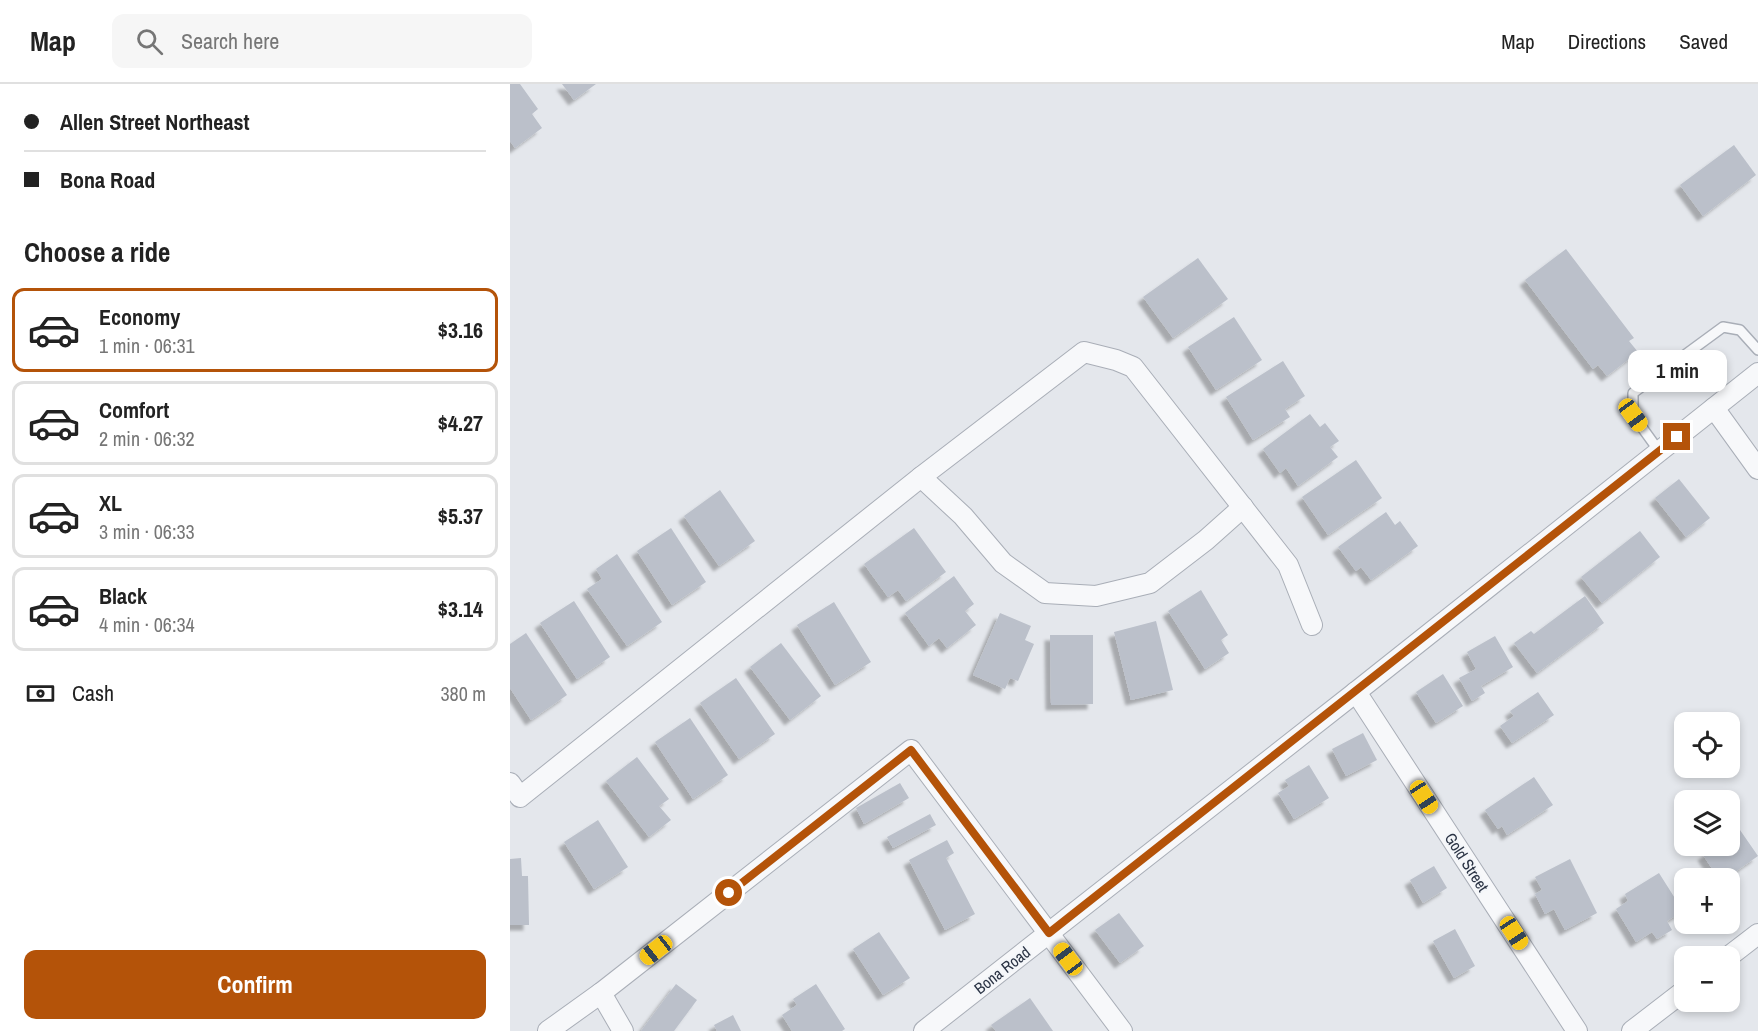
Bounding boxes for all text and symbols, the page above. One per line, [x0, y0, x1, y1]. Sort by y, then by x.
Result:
search box [112, 14, 532, 68]
text: Map [30, 22, 76, 60]
icon: search [133, 25, 166, 58]
text: Search here [181, 26, 279, 56]
text: Map [1501, 27, 1535, 56]
text: Directions [1568, 27, 1646, 56]
text: Saved [1679, 27, 1728, 56]
text: Allen Street Northeast [60, 107, 249, 137]
text: Bona Road [60, 165, 155, 195]
text: Choose a ride [24, 234, 170, 270]
text: Economy [99, 302, 180, 332]
icon: car [27, 303, 81, 357]
text: $3.16 [438, 315, 483, 345]
text: 1 min · 06:31 [99, 332, 195, 359]
callout: 1 min [1628, 350, 1726, 392]
text: 1 min [1656, 357, 1699, 384]
text: Comfort [99, 395, 169, 425]
car [1615, 395, 1651, 435]
icon: car [27, 396, 81, 450]
text: $4.27 [438, 408, 483, 438]
route end [1663, 423, 1690, 450]
text: 2 min · 06:32 [99, 425, 195, 452]
text: XL [99, 488, 122, 518]
icon: car [27, 489, 81, 543]
text: $5.37 [438, 501, 483, 531]
text: 3 min · 06:33 [99, 518, 195, 545]
text: Black [99, 581, 147, 611]
icon: car [27, 582, 81, 636]
text: $3.14 [438, 594, 483, 624]
text: 4 min · 06:34 [99, 611, 195, 638]
icon: cash [24, 677, 57, 710]
text: Cash [72, 678, 114, 708]
text: 380 m [440, 680, 486, 707]
map controls [1674, 712, 1740, 1012]
button: locate [1674, 712, 1740, 778]
car [1407, 777, 1441, 817]
button: layers [1674, 790, 1740, 856]
street label: Gold Street [1440, 828, 1494, 896]
button: + [1674, 868, 1740, 934]
route start [715, 879, 742, 906]
car [1497, 913, 1531, 953]
car [636, 932, 676, 968]
car [1050, 939, 1086, 979]
street label: Bona Road [969, 941, 1035, 999]
button: − [1674, 946, 1740, 1012]
button: Confirm [24, 950, 486, 1019]

